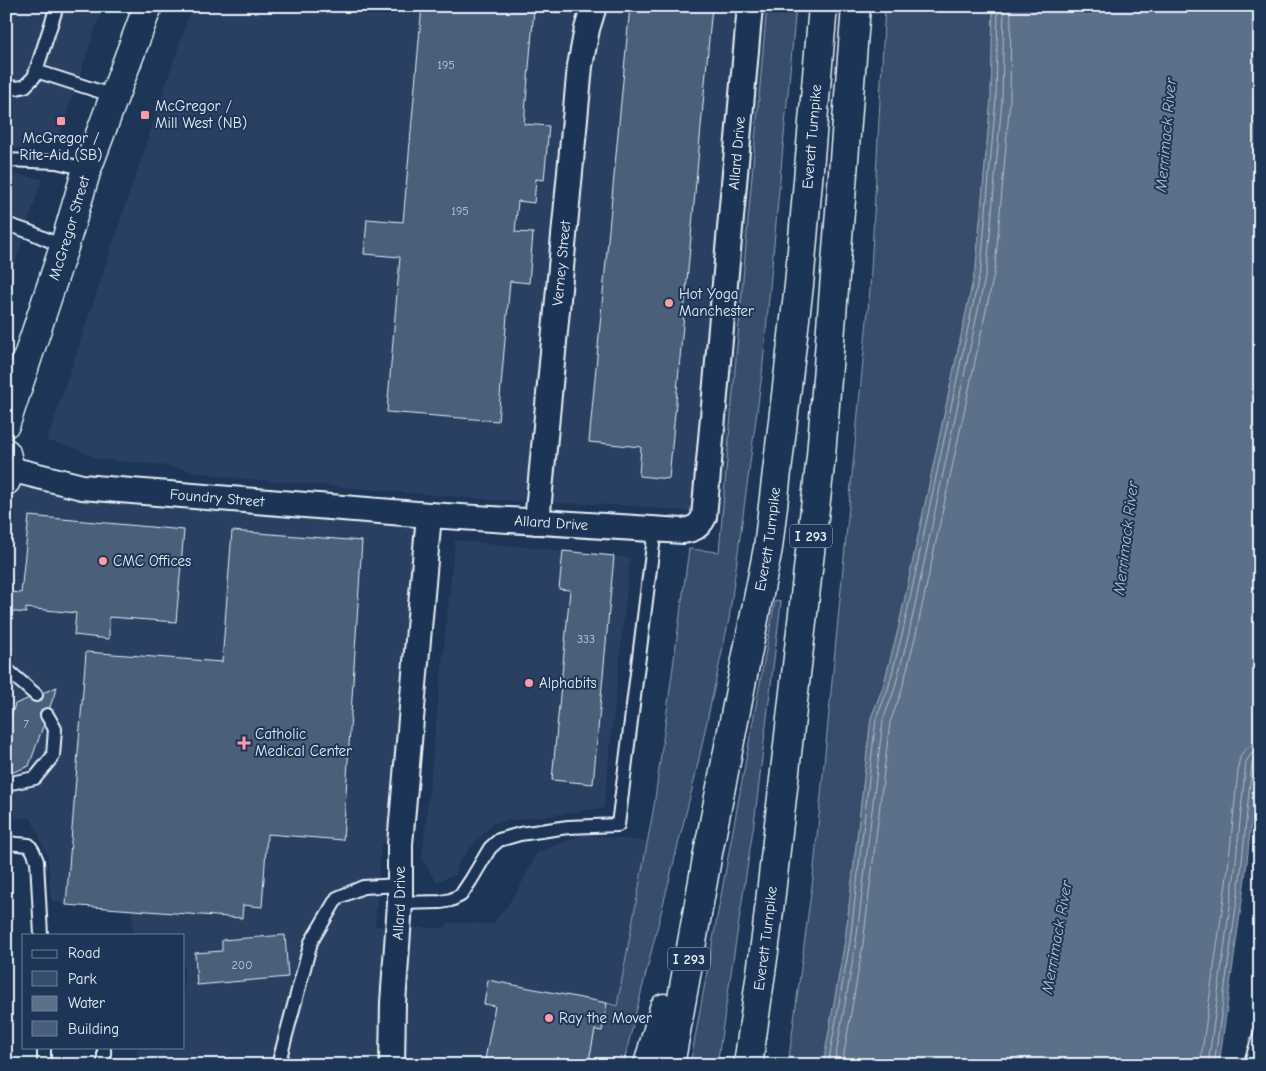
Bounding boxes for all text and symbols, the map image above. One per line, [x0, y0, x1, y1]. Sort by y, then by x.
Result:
house number: 195 [437, 58, 455, 72]
water label: Merrimack River [1152, 77, 1180, 194]
street label: Everett Turnpike [798, 83, 825, 190]
place label: McGregor / Mill West (NB) [155, 97, 247, 132]
marker: McGregor / Mill West (NB) [139, 109, 151, 121]
marker: McGregor / Rite-Aid (SB) [55, 115, 67, 127]
street label: Allard Drive [724, 115, 749, 191]
place label: McGregor / Rite-Aid (SB) [20, 129, 102, 164]
street label: McGregor Street [45, 173, 94, 283]
house number: 195 [451, 204, 469, 218]
street label: Verney Street [548, 219, 574, 307]
place label: Hot Yoga Manchester [679, 285, 754, 320]
marker: Hot Yoga Manchester [663, 297, 675, 309]
water label: Merrimack River [1110, 480, 1142, 597]
street label: Foundry Street [169, 485, 266, 511]
street label: Everett Turnpike [751, 486, 784, 593]
street label: Allard Drive [514, 511, 589, 534]
road number: I 293 [790, 524, 832, 548]
place label: CMC Offices [113, 552, 191, 570]
marker: CMC Offices [97, 555, 109, 567]
house number: 333 [577, 632, 595, 646]
place label: Alphabits [539, 674, 597, 692]
marker: Alphabits [523, 677, 535, 689]
house number: 7 [23, 717, 29, 731]
place label: Catholic Medical Center [255, 725, 352, 760]
marker: Catholic Medical Center [237, 736, 251, 750]
street label: Allard Drive [388, 866, 409, 941]
water label: Merrimack River [1038, 879, 1076, 996]
street label: Everett Turnpike [750, 885, 781, 991]
legend [22, 934, 185, 1048]
text: Road [68, 944, 100, 962]
road number: I 293 [668, 948, 710, 971]
house number: 200 [232, 958, 252, 972]
text: Park [68, 970, 97, 988]
text: Water [68, 994, 105, 1012]
place label: Ray the Mover [559, 1009, 652, 1027]
marker: Ray the Mover [543, 1012, 555, 1024]
text: Building [68, 1020, 119, 1038]

